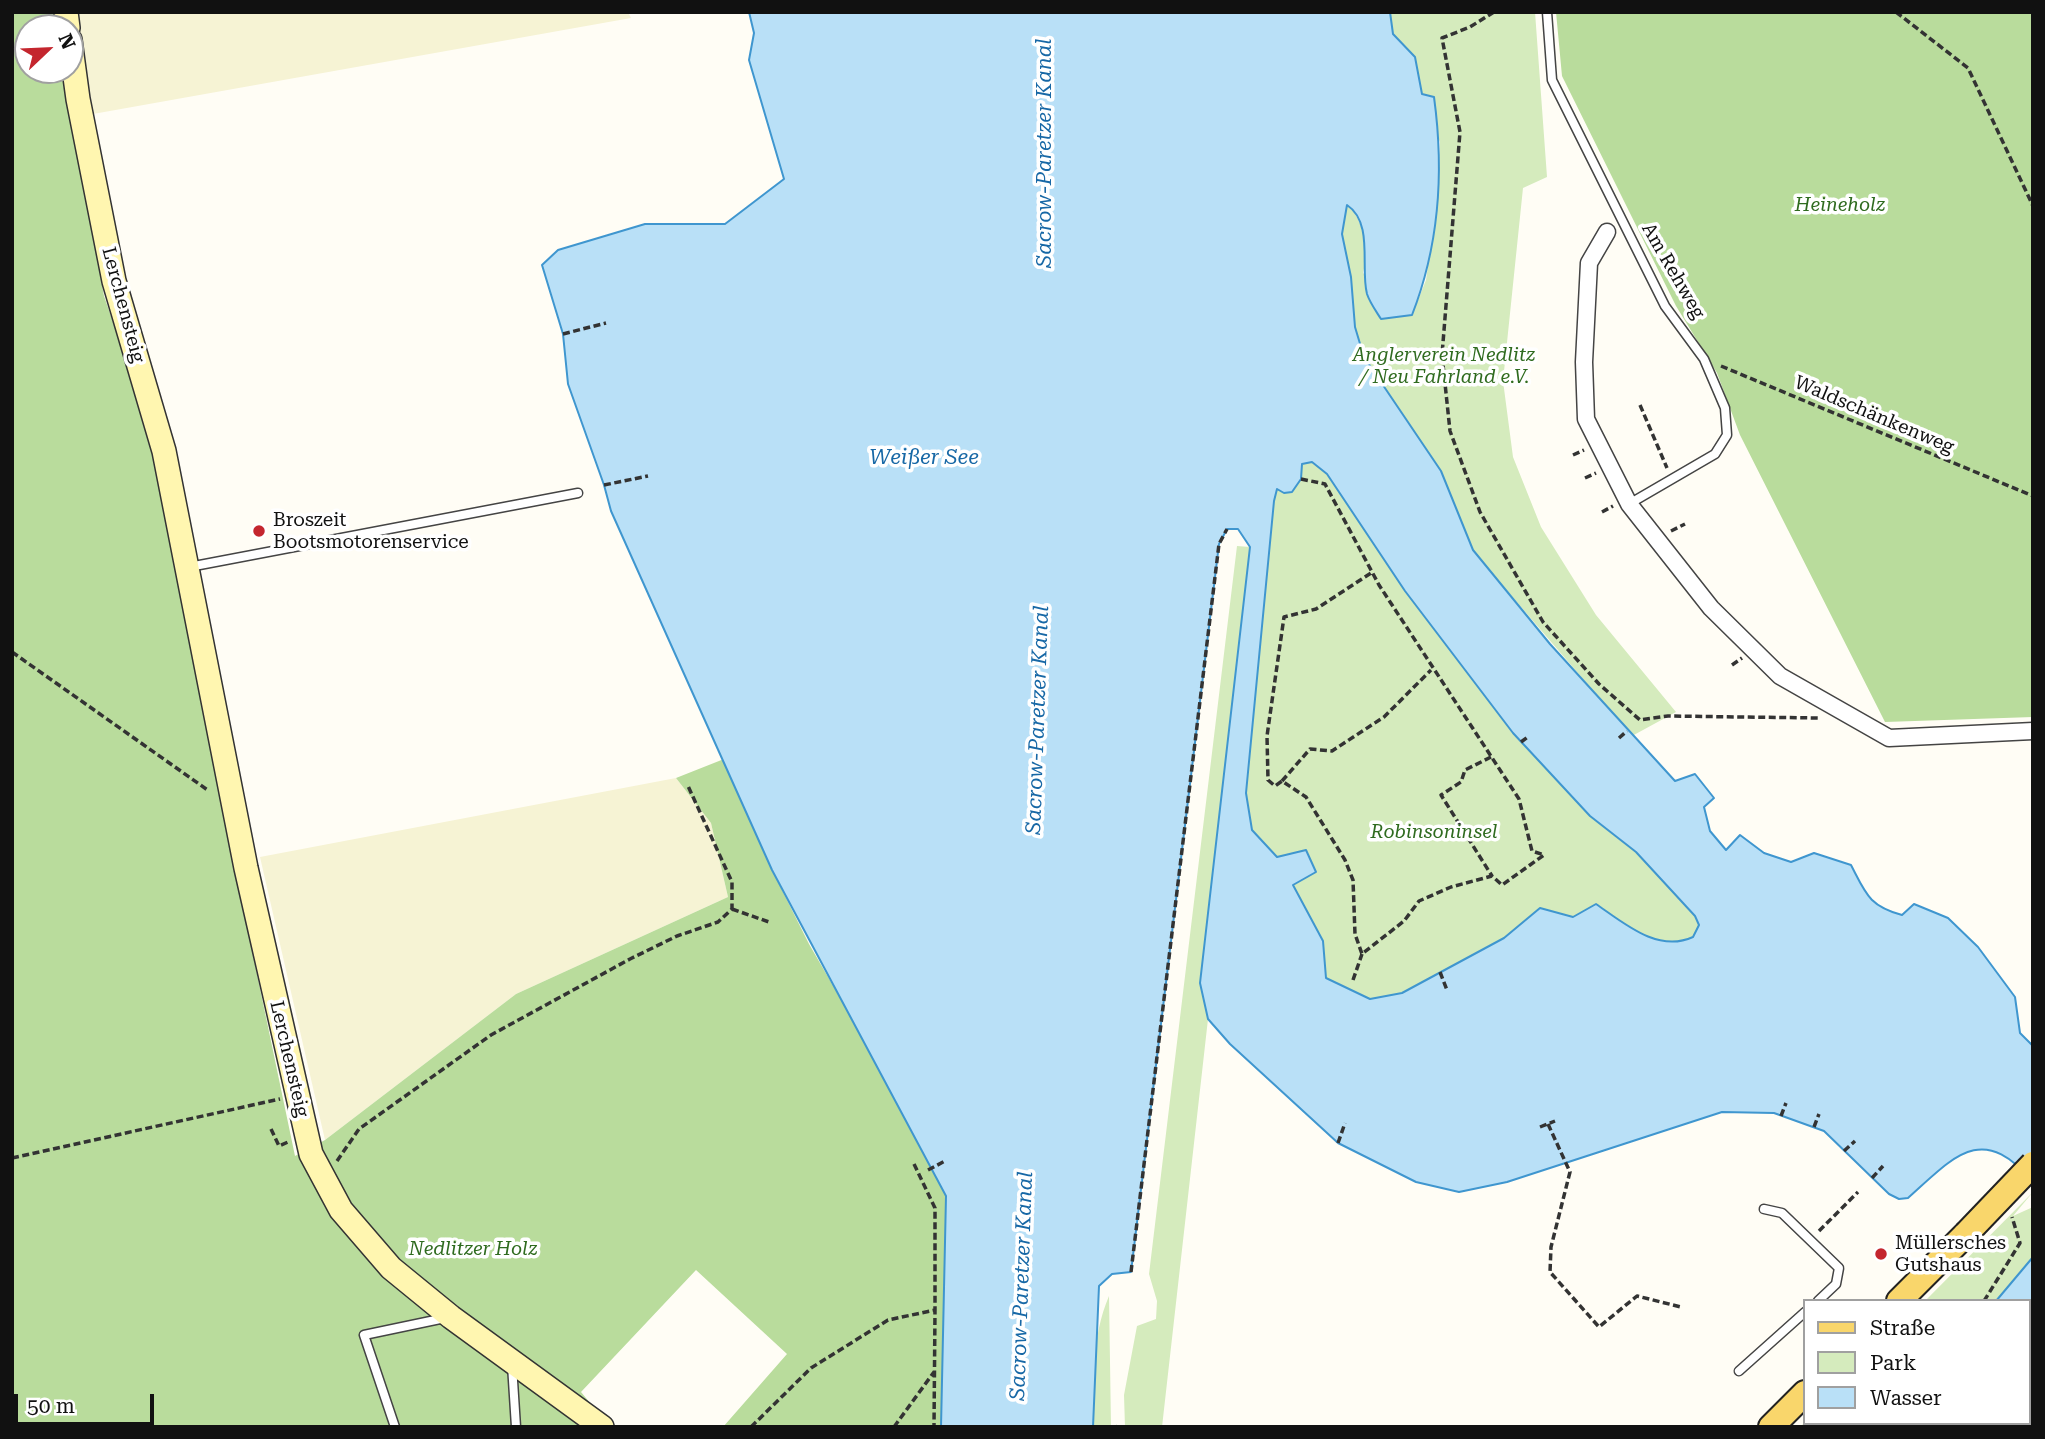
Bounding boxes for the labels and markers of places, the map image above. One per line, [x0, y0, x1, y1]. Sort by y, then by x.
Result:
place label: Broszeit Bootsmotorenservice [273, 509, 469, 553]
marker: Broszeit Bootsmotorenservice [251, 523, 267, 539]
place label: Müllersches Gutshaus [1895, 1232, 2006, 1276]
marker: Müllersches Gutshaus [1873, 1246, 1889, 1262]

